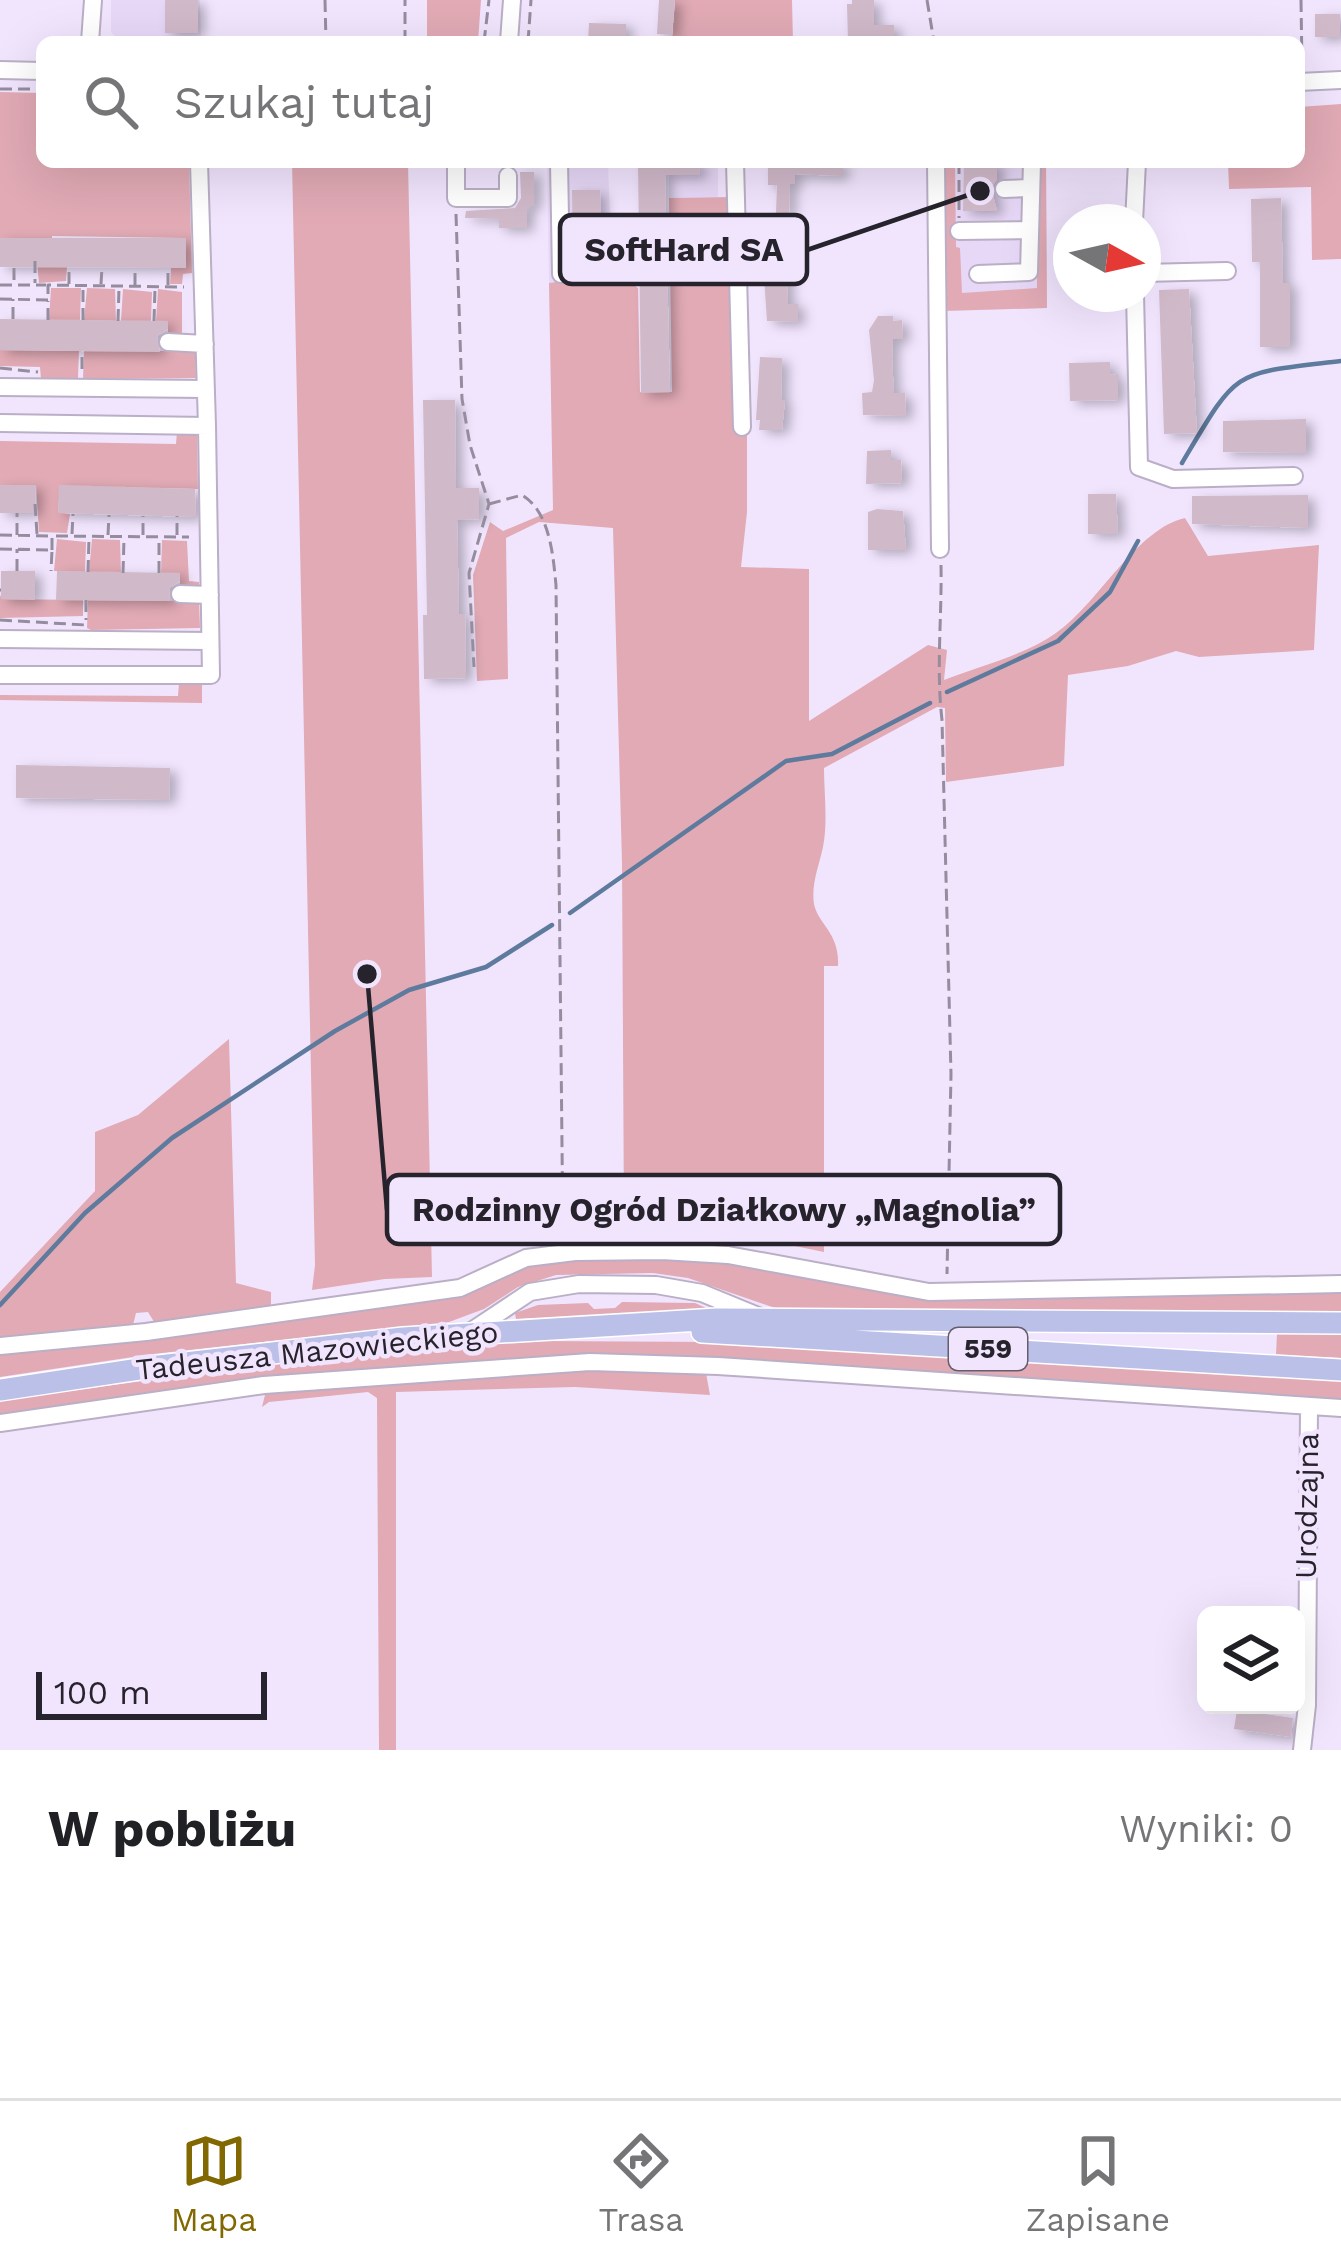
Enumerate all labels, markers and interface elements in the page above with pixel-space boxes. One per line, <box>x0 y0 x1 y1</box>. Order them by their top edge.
search box <box>36 36 1305 168</box>
icon: search <box>78 69 144 135</box>
text: Szukaj tutaj <box>174 76 434 129</box>
north arrow <box>1053 204 1161 312</box>
callout: SoftHard SA <box>560 215 807 284</box>
text: SoftHard SA <box>584 230 784 269</box>
callout: Rodzinny Ogród Działkowy „Magnolia” <box>387 1175 1060 1244</box>
text: Rodzinny Ogród Działkowy „Magnolia” <box>412 1190 1036 1229</box>
street label: Tadeusza Mazowieckiego <box>134 1314 500 1387</box>
road number: 559 <box>949 1328 1027 1370</box>
street label: Urodzajna <box>1288 1433 1325 1579</box>
map controls <box>1197 1606 1305 1714</box>
button: layers <box>1197 1606 1305 1714</box>
scale bar <box>36 1666 267 1719</box>
text: 100 m <box>54 1673 151 1712</box>
text: W pobliżu <box>48 1799 296 1858</box>
text: Wyniki: 0 <box>1119 1806 1293 1851</box>
tab: Mapa <box>171 2128 257 2239</box>
tab: Trasa <box>599 2128 684 2239</box>
tab: Zapisane <box>1026 2128 1170 2239</box>

